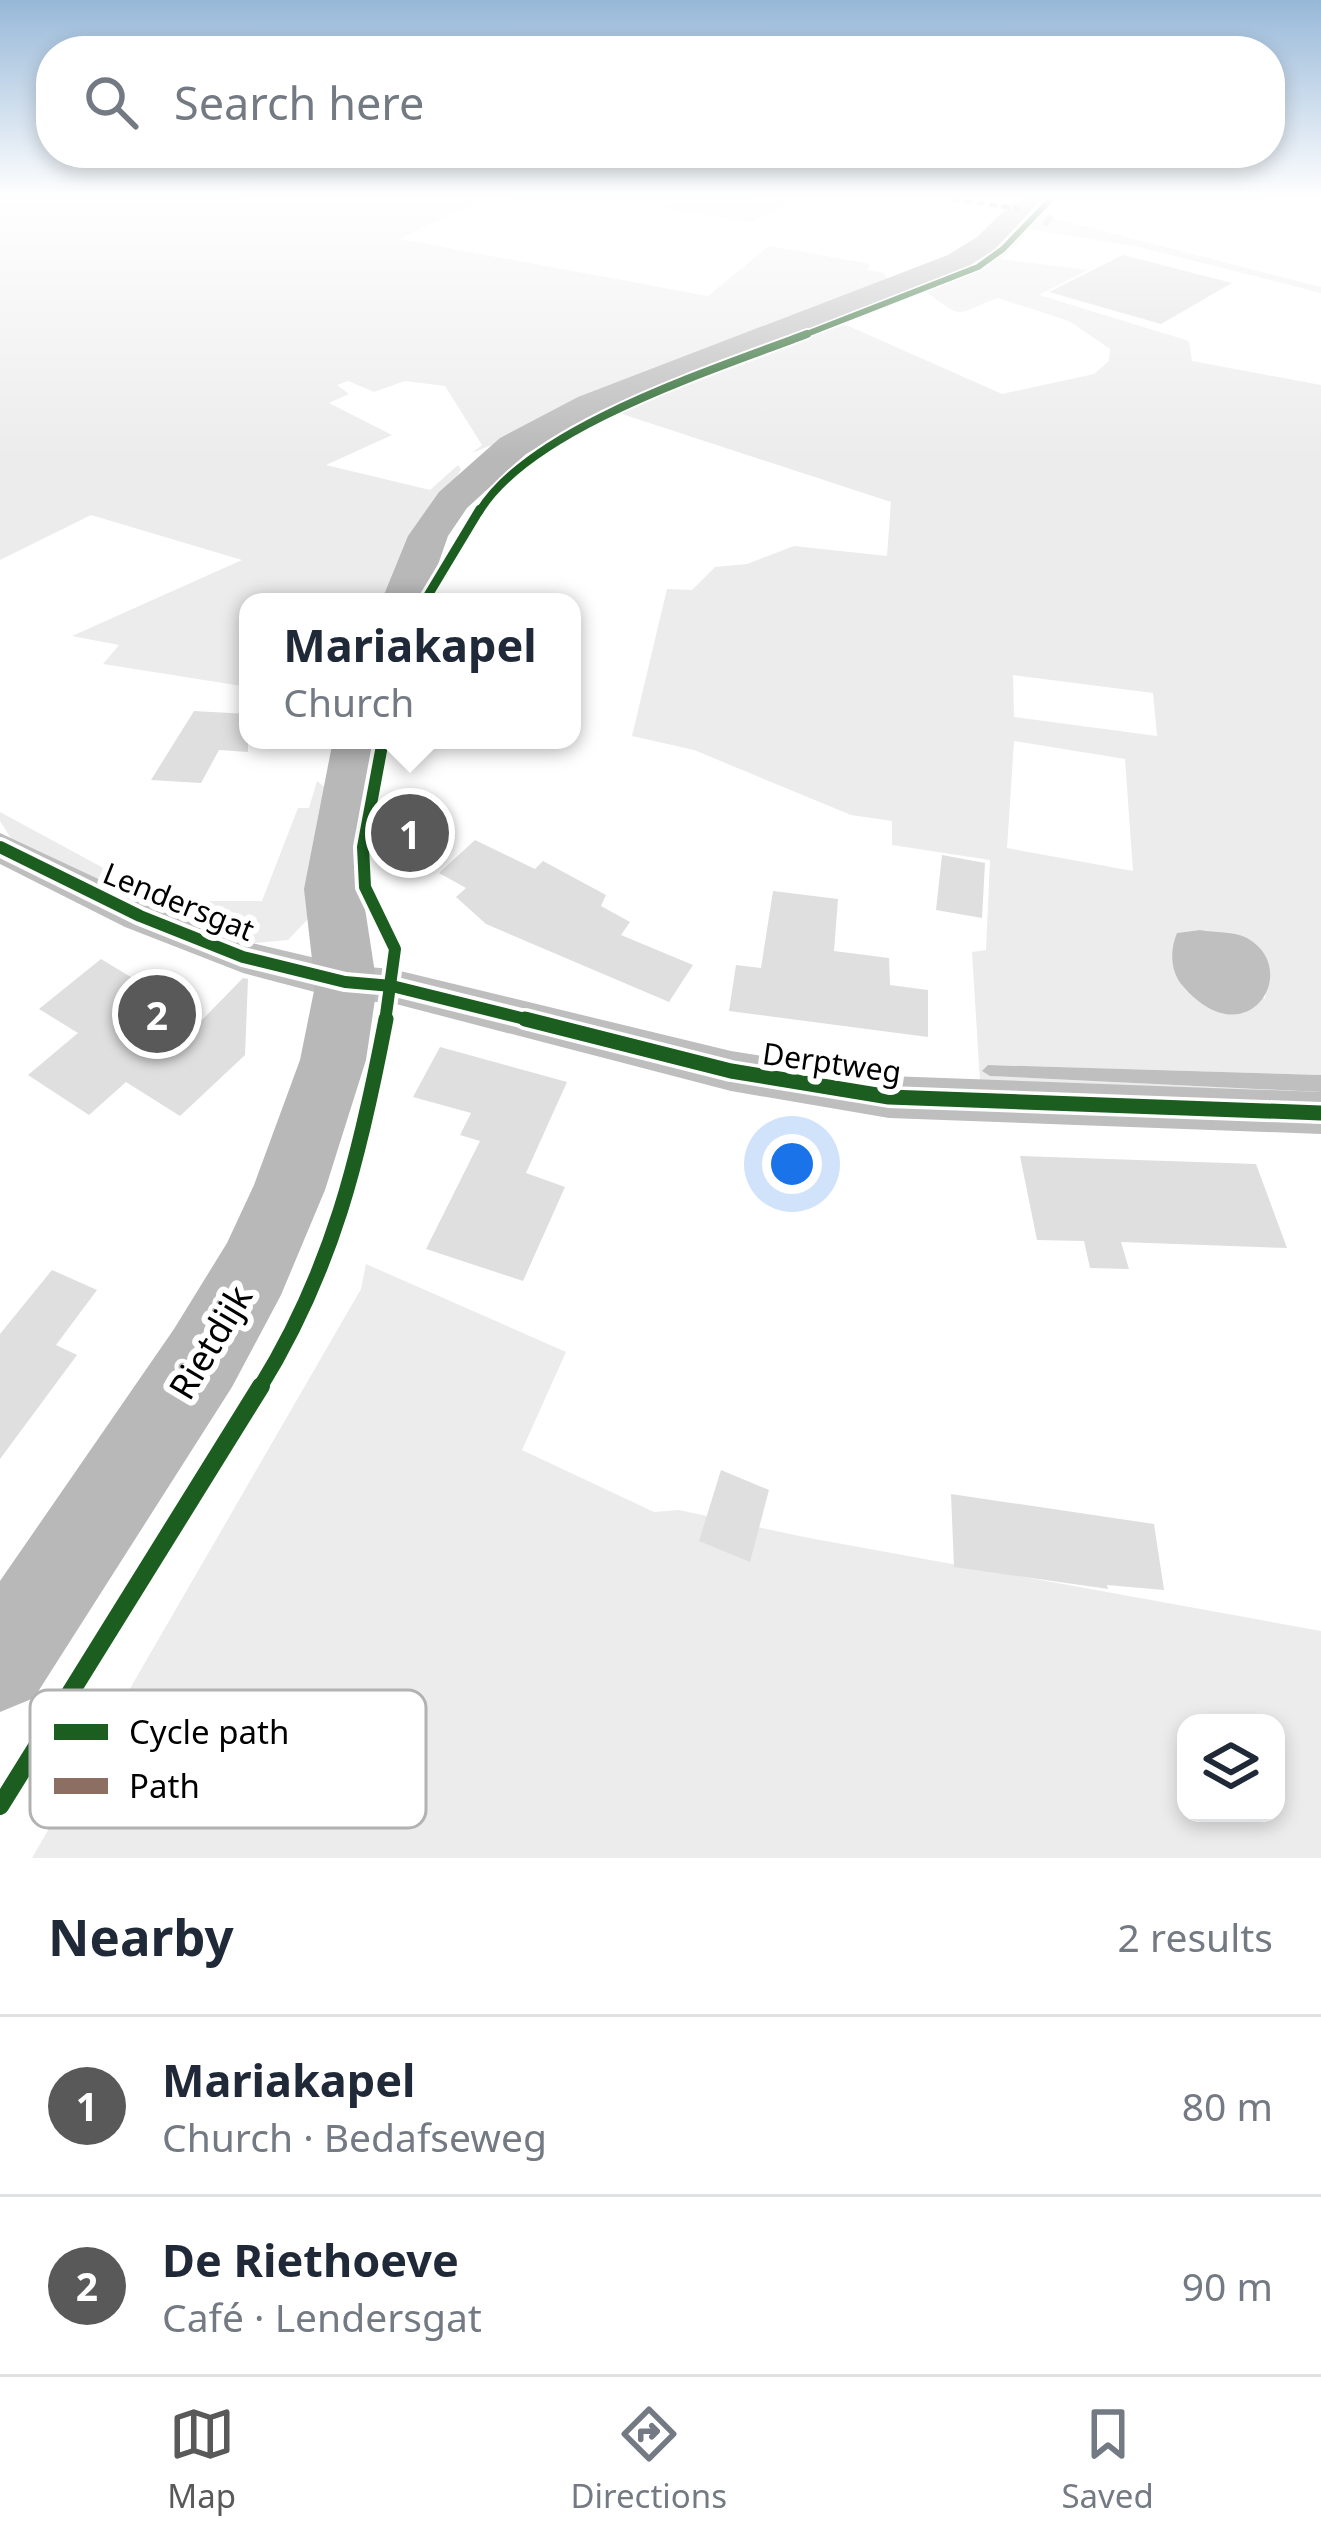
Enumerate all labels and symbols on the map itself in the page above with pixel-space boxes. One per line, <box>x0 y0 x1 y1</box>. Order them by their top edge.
pin: 1 <box>371 788 449 878</box>
street label: Lendersgat <box>97 852 261 950</box>
pin: 2 <box>118 969 196 1059</box>
street label: Derptweg <box>760 1032 904 1092</box>
your location <box>762 1134 822 1194</box>
street label: Rietdijk <box>157 1276 263 1408</box>
legend <box>30 1690 426 1828</box>
text: Cycle path <box>129 1709 289 1754</box>
text: Path <box>129 1763 200 1808</box>

